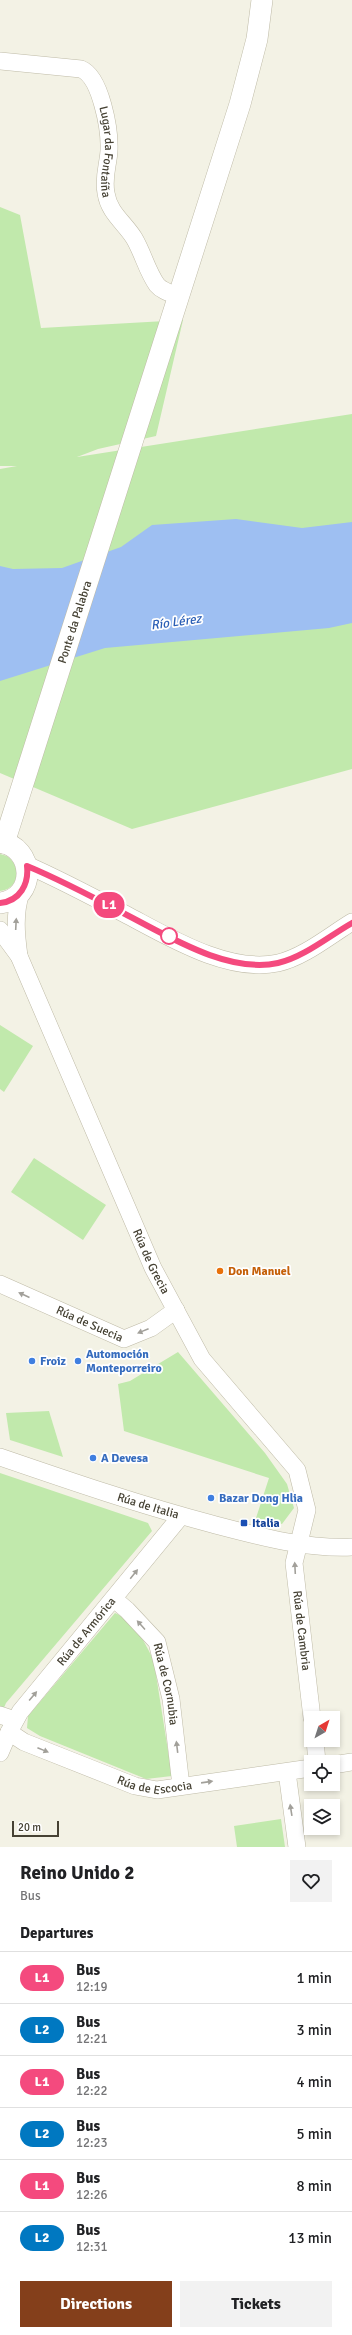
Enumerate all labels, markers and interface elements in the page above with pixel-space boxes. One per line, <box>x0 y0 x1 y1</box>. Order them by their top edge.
street label: Lugar da Fontaíña <box>95 105 116 199</box>
street label: Ponte da Palabra <box>55 579 95 665</box>
water label: Río Lérez <box>150 610 204 633</box>
line badge: L1 <box>91 892 127 918</box>
text: L1 <box>102 896 116 913</box>
one-way arrow <box>13 917 19 930</box>
unlabelled marker <box>160 927 178 945</box>
street label: Rúa de Grecia <box>129 1227 173 1297</box>
place label: Don Manuel <box>228 1264 291 1279</box>
marker: Don Manuel <box>215 1266 225 1276</box>
one-way arrow <box>18 1291 30 1297</box>
street label: Rúa de Suecia <box>54 1303 125 1346</box>
one-way arrow <box>137 1329 149 1335</box>
place label: Automoción Monteporreiro <box>86 1347 162 1376</box>
place label: Froiz <box>40 1354 67 1369</box>
marker: Froiz <box>27 1356 37 1366</box>
marker: Automoción Monteporreiro <box>73 1356 83 1366</box>
place label: A Devesa <box>101 1451 148 1466</box>
marker: A Devesa <box>88 1453 98 1463</box>
street label: Rúa de Italia <box>115 1490 181 1523</box>
place label: Bazar Dong Hlia <box>219 1491 303 1506</box>
marker: Bazar Dong Hlia <box>206 1493 216 1503</box>
place label: Italia <box>252 1516 280 1531</box>
marker: Italia <box>239 1518 249 1528</box>
one-way arrow <box>291 1562 298 1574</box>
one-way arrow <box>130 1569 139 1580</box>
street label: Rúa de Cambria <box>289 1590 313 1671</box>
street label: Rúa de Armórica <box>54 1594 119 1669</box>
one-way arrow <box>137 1620 146 1630</box>
street label: Rúa de Cornubia <box>149 1641 181 1726</box>
one-way arrow <box>29 1691 38 1701</box>
north arrow <box>304 1711 340 1747</box>
map controls <box>304 1711 340 1835</box>
one-way arrow <box>174 1741 180 1753</box>
one-way arrow <box>37 1747 49 1753</box>
button: locate <box>304 1755 340 1791</box>
street label: Rúa de Escocia <box>115 1773 193 1798</box>
one-way arrow <box>201 1779 213 1786</box>
button: layers <box>304 1799 340 1835</box>
one-way arrow <box>288 1803 294 1816</box>
scale bar <box>12 1819 59 1838</box>
text: 20 m <box>18 1821 41 1834</box>
button: heart <box>290 1860 332 1902</box>
text: Reino Unido 2 <box>20 1861 134 1885</box>
text: Bus <box>20 1888 41 1904</box>
text: Departures <box>20 1924 93 1942</box>
text: Bus <box>76 1961 100 1979</box>
text: L1 <box>35 1969 49 1986</box>
text: 1 min <box>296 1969 332 1987</box>
text: 12:19 <box>76 1979 108 1995</box>
text: Bus <box>76 2013 100 2031</box>
text: L2 <box>35 2021 49 2038</box>
text: 3 min <box>296 2021 332 2039</box>
text: 12:21 <box>76 2031 108 2047</box>
text: Bus <box>76 2065 100 2083</box>
text: L1 <box>35 2073 49 2090</box>
text: 4 min <box>296 2073 332 2091</box>
text: 12:22 <box>76 2083 108 2099</box>
text: Bus <box>76 2117 100 2135</box>
text: L2 <box>35 2125 49 2142</box>
text: 5 min <box>296 2125 332 2143</box>
text: 12:23 <box>76 2135 108 2151</box>
text: Bus <box>76 2169 100 2187</box>
text: L1 <box>35 2177 49 2194</box>
text: 8 min <box>296 2177 332 2195</box>
text: 12:26 <box>76 2187 108 2203</box>
text: Bus <box>76 2221 100 2239</box>
text: L2 <box>35 2229 49 2246</box>
text: 13 min <box>288 2229 332 2247</box>
text: 12:31 <box>76 2239 108 2255</box>
button: Directions <box>20 2281 172 2327</box>
button: Tickets <box>180 2281 332 2327</box>

